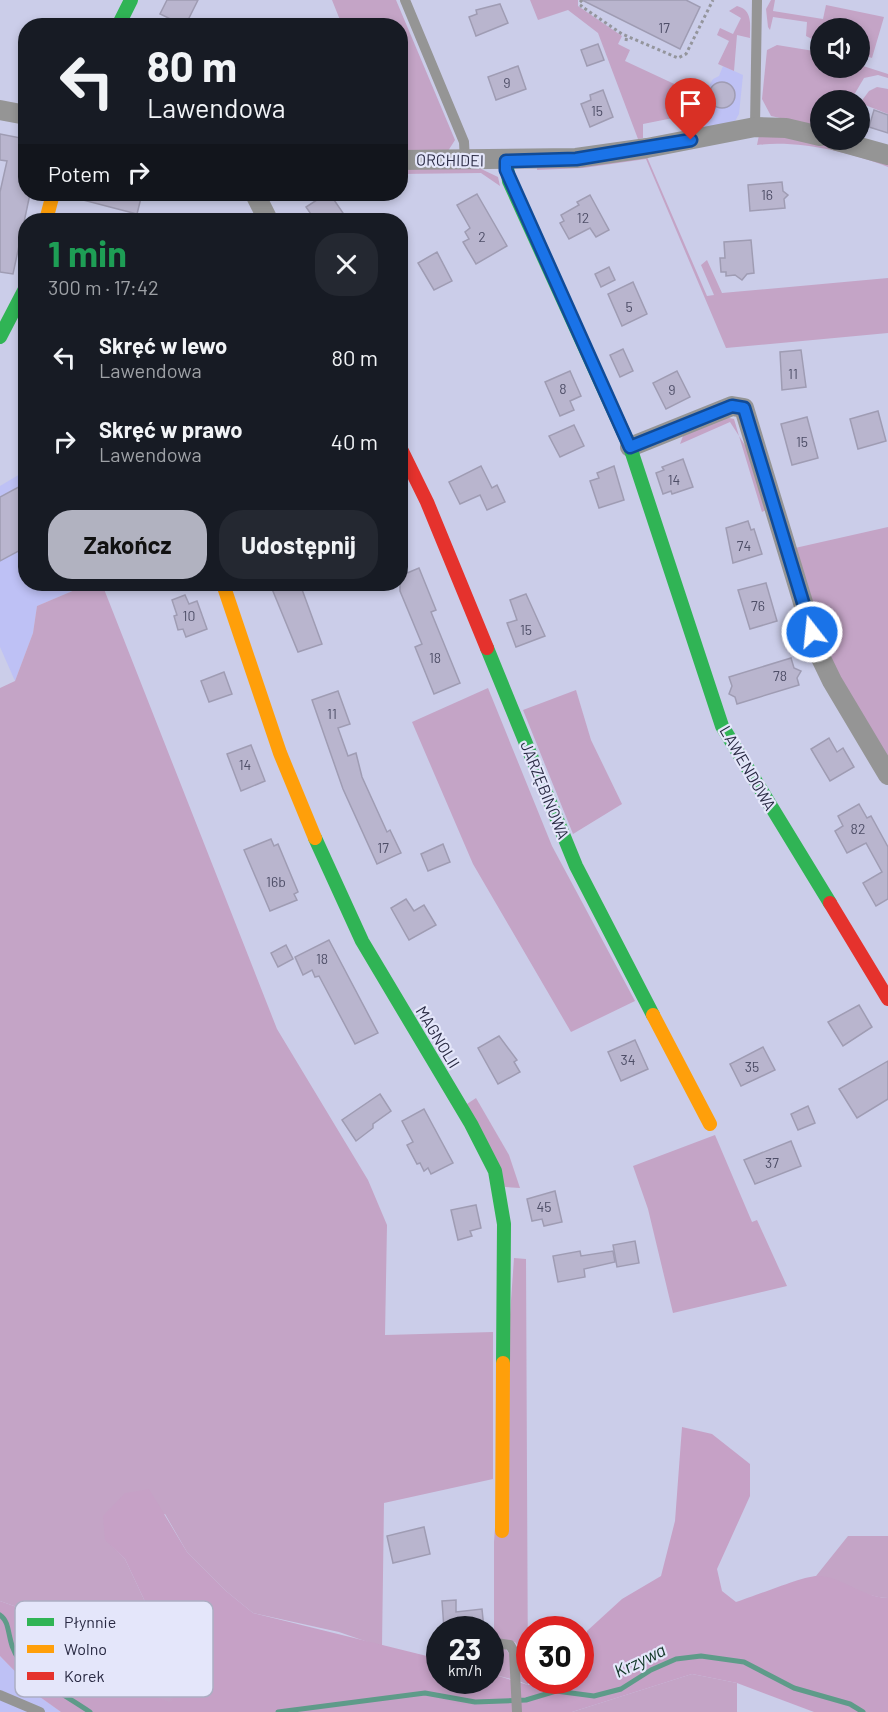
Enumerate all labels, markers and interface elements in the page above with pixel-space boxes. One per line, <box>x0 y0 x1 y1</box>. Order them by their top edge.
map controls <box>810 18 870 150</box>
button: sound <box>810 18 870 78</box>
house number: 17 <box>658 19 670 36</box>
text: 80 m <box>147 40 237 90</box>
icon: left <box>48 42 126 120</box>
house number: 9 <box>503 74 511 91</box>
pin <box>665 78 716 140</box>
icon: arrive <box>674 87 707 120</box>
button: layers <box>810 90 870 150</box>
text: Lawendowa <box>147 91 286 123</box>
house number: 15 <box>591 102 603 119</box>
street label: ORCHIDEI <box>416 149 484 170</box>
icon: right <box>122 156 155 189</box>
text: Potem <box>48 160 110 186</box>
house number: 16 <box>761 186 773 203</box>
house number: 12 <box>577 209 589 226</box>
house number: 2 <box>478 228 486 245</box>
text: 1 min <box>48 231 127 274</box>
button: close <box>315 233 378 296</box>
text: 300 m · 17:42 <box>48 275 159 299</box>
house number: 5 <box>625 298 633 315</box>
text: Skręć w lewo <box>99 332 227 358</box>
icon: left <box>48 341 81 374</box>
text: 80 m <box>332 344 378 370</box>
text: Lawendowa <box>99 358 202 382</box>
house number: 11 <box>788 365 798 382</box>
house number: 8 <box>559 380 567 397</box>
house number: 9 <box>668 381 676 398</box>
text: Skręć w prawo <box>99 416 243 442</box>
icon: right <box>48 425 81 458</box>
text: 40 m <box>331 428 378 454</box>
house number: 15 <box>796 433 808 450</box>
text: Lawendowa <box>99 442 202 466</box>
house number: 14 <box>668 471 680 488</box>
button: Zakończ <box>48 510 207 579</box>
button: Udostępnij <box>219 510 378 579</box>
house number: 74 <box>737 537 751 554</box>
house number: 76 <box>751 597 765 614</box>
position arrow <box>780 600 844 664</box>
house number: 10 <box>183 607 195 624</box>
house number: 15 <box>520 621 532 638</box>
house number: 18 <box>429 649 441 666</box>
house number: 78 <box>773 667 787 684</box>
house number: 11 <box>327 705 337 722</box>
street label: LAWENDOWA <box>717 722 780 814</box>
street label: JARZĘBINOWA <box>517 738 574 842</box>
house number: 14 <box>239 756 251 773</box>
house number: 82 <box>851 820 865 837</box>
house number: 17 <box>377 839 389 856</box>
house number: 16b <box>266 873 286 890</box>
house number: 18 <box>316 950 328 967</box>
street label: MAGNOLII <box>413 1002 464 1071</box>
house number: 34 <box>621 1051 635 1068</box>
house number: 35 <box>745 1058 759 1075</box>
house number: 37 <box>765 1154 779 1171</box>
house number: 45 <box>537 1198 551 1215</box>
legend <box>15 1601 213 1697</box>
text: Płynnie <box>64 1612 116 1631</box>
speed limit sign: 30 <box>516 1616 594 1694</box>
text: 23 <box>449 1630 481 1666</box>
water label: Krzywa <box>610 1638 669 1682</box>
text: Wolno <box>64 1639 107 1658</box>
text: km/h <box>448 1661 482 1679</box>
text: Korek <box>64 1666 105 1685</box>

